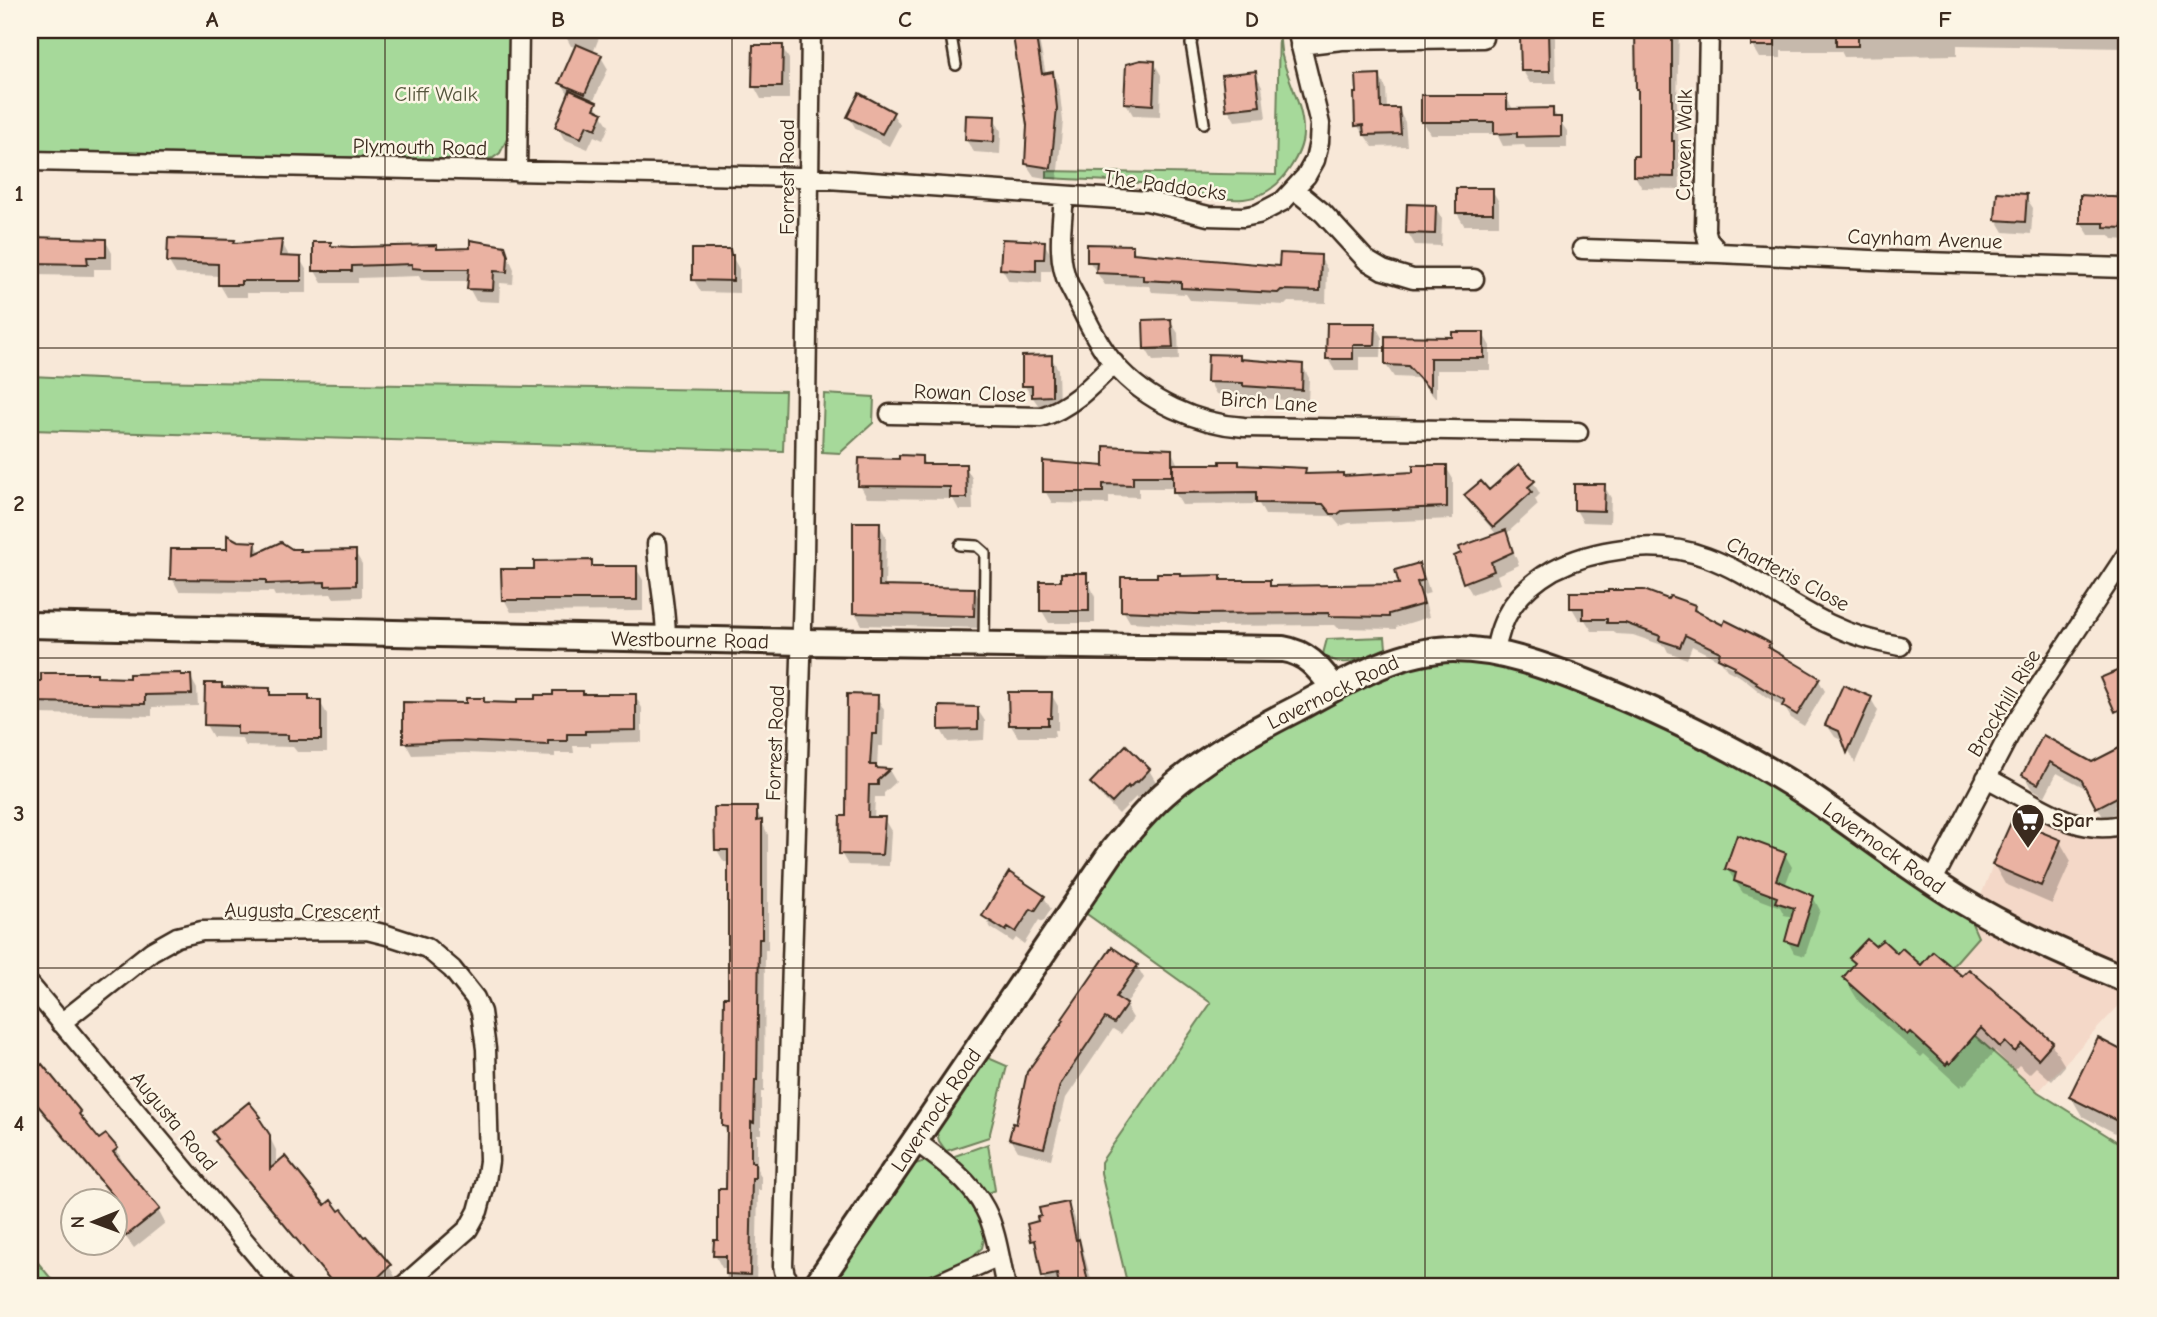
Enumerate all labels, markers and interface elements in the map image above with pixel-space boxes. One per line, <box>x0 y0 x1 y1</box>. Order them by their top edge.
text: A <box>206 6 219 33</box>
text: B <box>551 6 565 33</box>
text: C <box>898 6 912 33</box>
text: D <box>1245 6 1259 33</box>
text: E <box>1591 6 1605 33</box>
text: F <box>1938 6 1952 33</box>
park label: Cliff Walk <box>394 82 478 106</box>
street label: Craven Walk <box>1671 89 1697 201</box>
street label: Forrest Road <box>775 119 799 235</box>
street label: Plymouth Road <box>353 134 487 160</box>
street label: The Paddocks <box>1102 164 1228 206</box>
text: 1 <box>14 180 24 207</box>
street label: Caynham Avenue <box>1847 224 2003 254</box>
street label: Rowan Close <box>913 379 1027 407</box>
street label: Birch Lane <box>1220 387 1318 417</box>
text: 2 <box>13 490 25 517</box>
street label: Charteris Close <box>1722 532 1854 616</box>
street label: Westbourne Road <box>611 627 769 653</box>
street label: Brockhill Rise <box>1963 645 2045 761</box>
street label: Lavernock Road <box>1263 650 1403 734</box>
street label: Forrest Road <box>761 685 789 801</box>
street label: Lavernock Road <box>1818 797 1950 899</box>
text: 3 <box>13 800 25 827</box>
supermarket icon: Spar <box>2009 801 2047 850</box>
place label: Spar <box>2052 808 2094 832</box>
street label: Augusta Crescent <box>224 898 381 924</box>
street label: Lavernock Road <box>886 1044 986 1176</box>
street label: Augusta Road <box>126 1067 222 1175</box>
text: 4 <box>14 1110 25 1137</box>
north arrow <box>60 1188 130 1258</box>
text: N <box>67 1216 89 1229</box>

